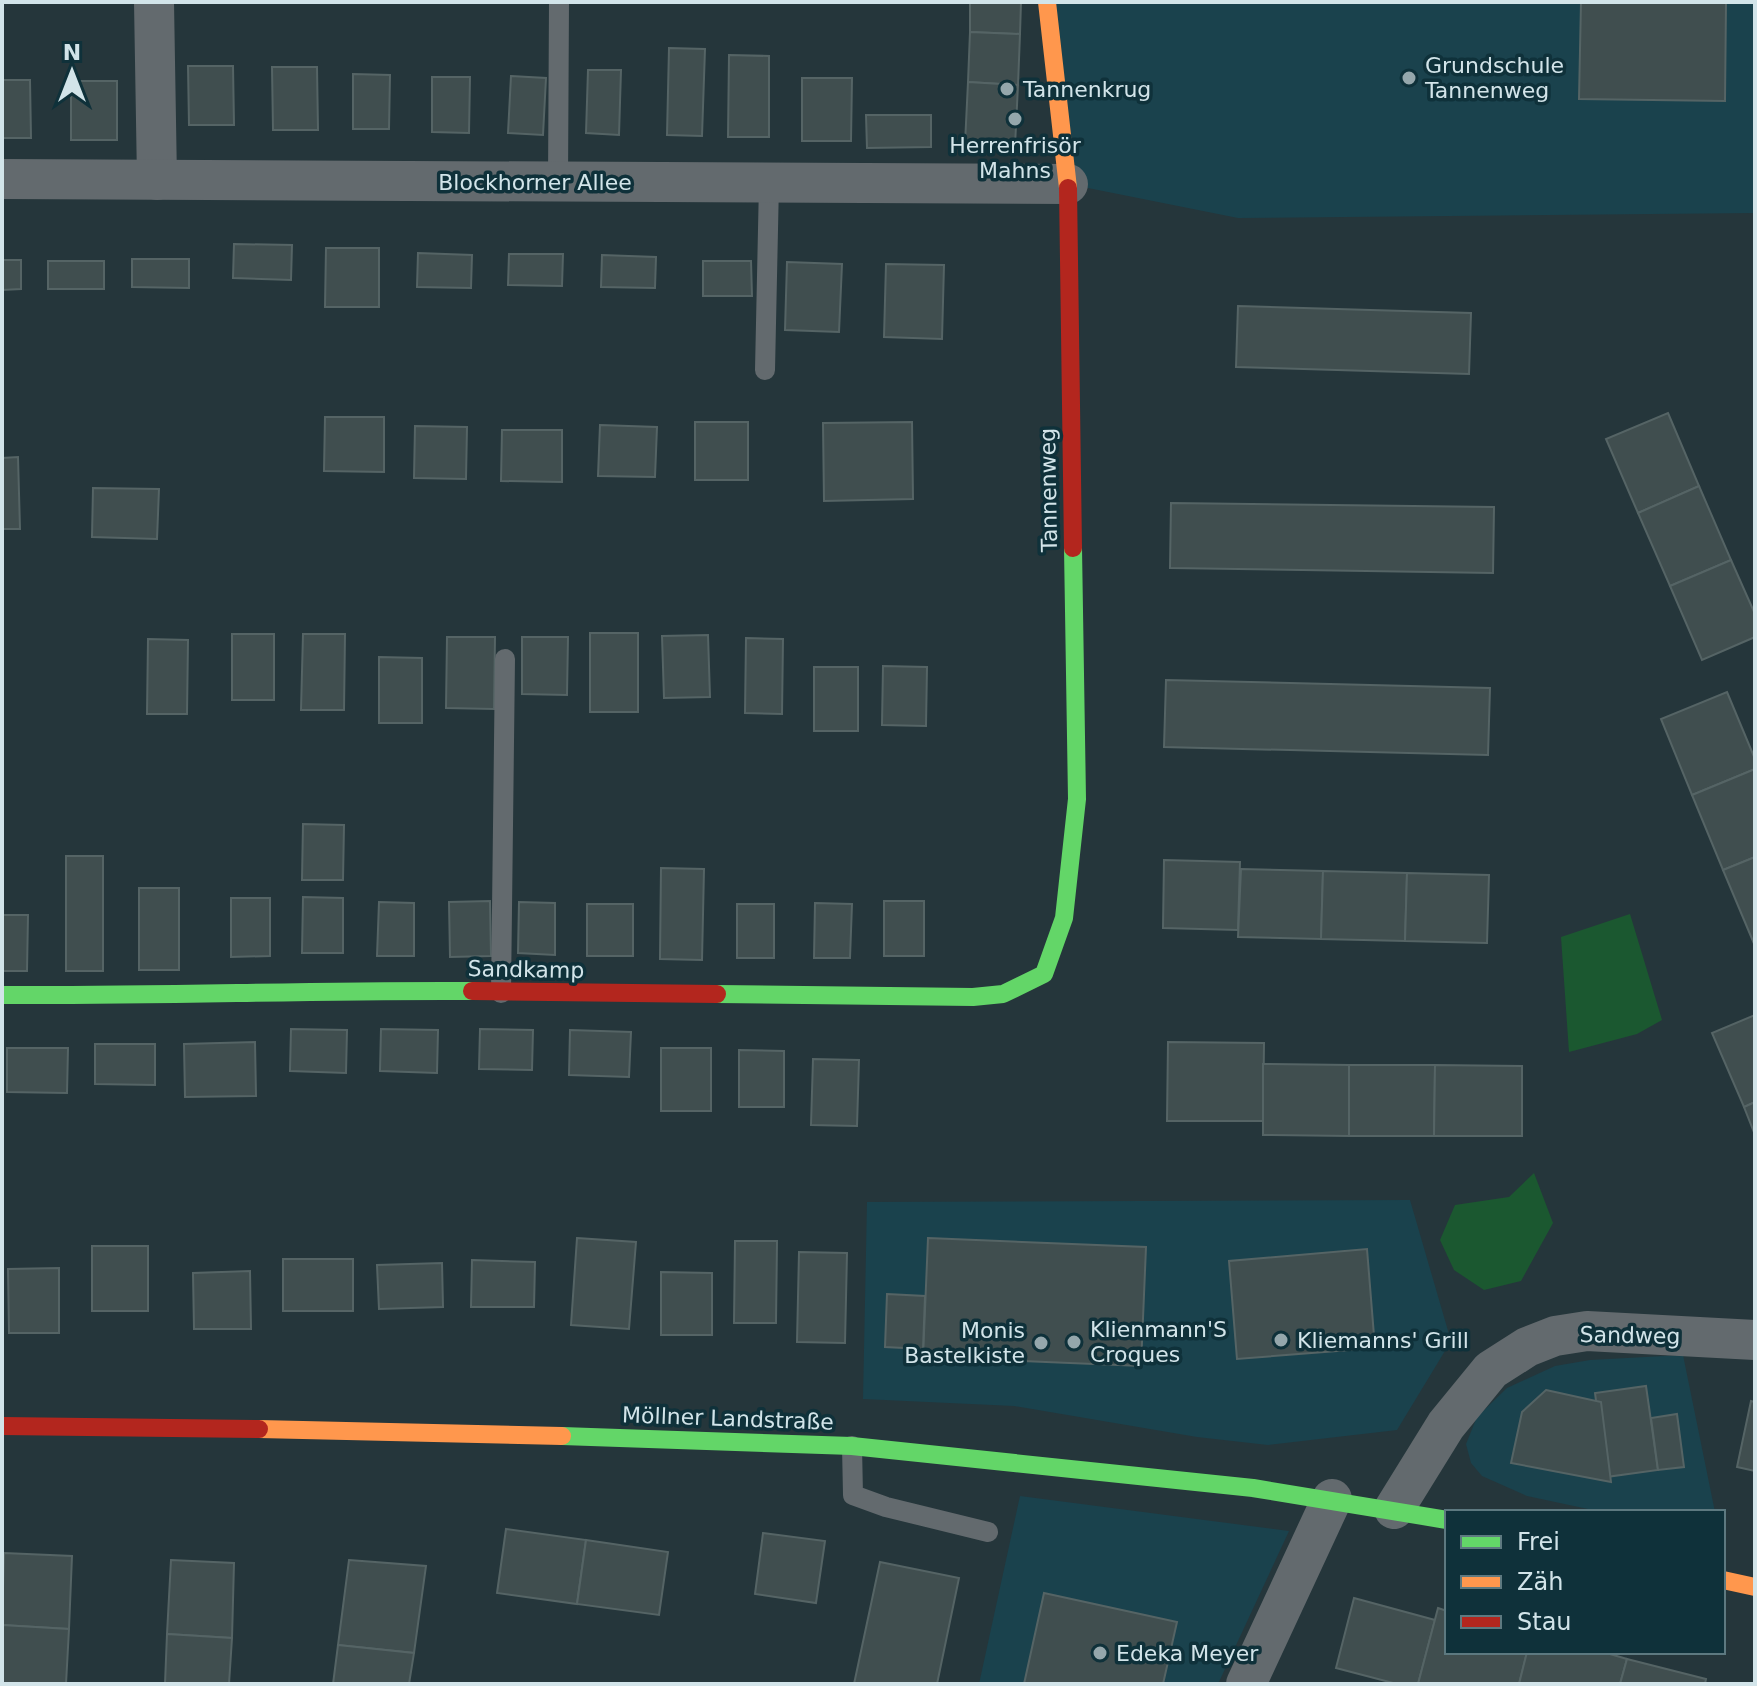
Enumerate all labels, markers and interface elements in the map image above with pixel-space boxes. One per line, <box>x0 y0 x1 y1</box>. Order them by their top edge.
north arrow <box>32 32 112 112</box>
text: N <box>63 40 81 65</box>
place label: Grundschule Tannenweg <box>1424 53 1564 103</box>
marker: Grundschule Tannenweg <box>1400 69 1418 87</box>
place label: Tannenkrug <box>1022 77 1151 102</box>
marker: Tannenkrug <box>998 80 1016 98</box>
marker: Herrenfrisör Mahns <box>1006 110 1024 128</box>
place label: Herrenfrisör Mahns <box>949 133 1082 183</box>
street label: Blockhorner Allee <box>438 170 632 195</box>
street label: Tannenweg <box>1035 428 1062 553</box>
street label: Sandkamp <box>467 956 584 983</box>
place label: Klienmann'S Croques <box>1090 1317 1227 1367</box>
place label: Monis Bastelkiste <box>904 1318 1025 1368</box>
street label: Sandweg <box>1579 1322 1681 1349</box>
place label: Kliemanns' Grill <box>1297 1328 1469 1353</box>
marker: Kliemanns' Grill <box>1272 1331 1290 1349</box>
marker: Klienmann'S Croques <box>1065 1333 1083 1351</box>
marker: Monis Bastelkiste <box>1032 1334 1050 1352</box>
street label: Möllner Landstraße <box>622 1402 834 1435</box>
legend <box>1445 1510 1725 1654</box>
text: Frei <box>1517 1528 1560 1556</box>
text: Zäh <box>1517 1568 1563 1596</box>
text: Stau <box>1517 1608 1572 1636</box>
place label: Edeka Meyer <box>1116 1641 1259 1666</box>
marker: Edeka Meyer <box>1091 1644 1109 1662</box>

